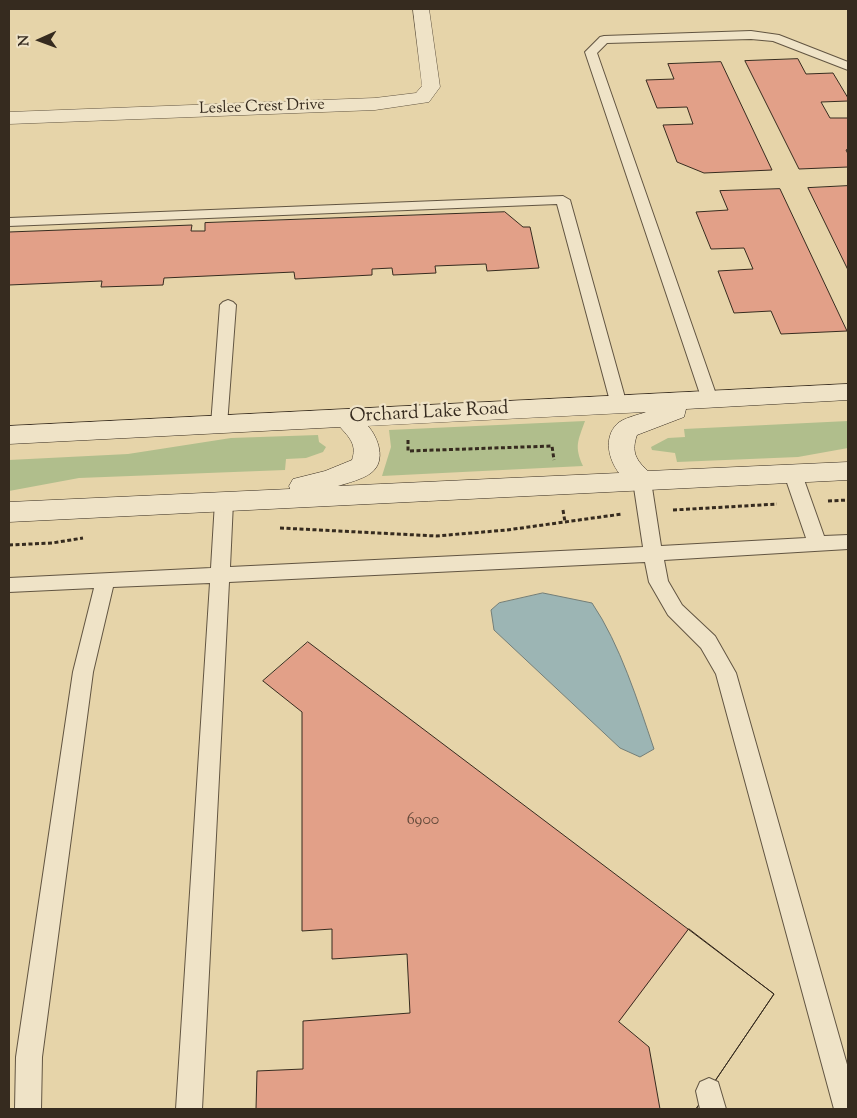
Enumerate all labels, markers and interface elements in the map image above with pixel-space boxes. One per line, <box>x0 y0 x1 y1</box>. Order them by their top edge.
north arrow <box>15 15 65 65</box>
text: N <box>15 35 35 46</box>
street label: Leslee Crest Drive <box>199 96 325 120</box>
street label: Orchard Lake Road <box>349 398 509 430</box>
house number: 6900 <box>407 811 439 831</box>

